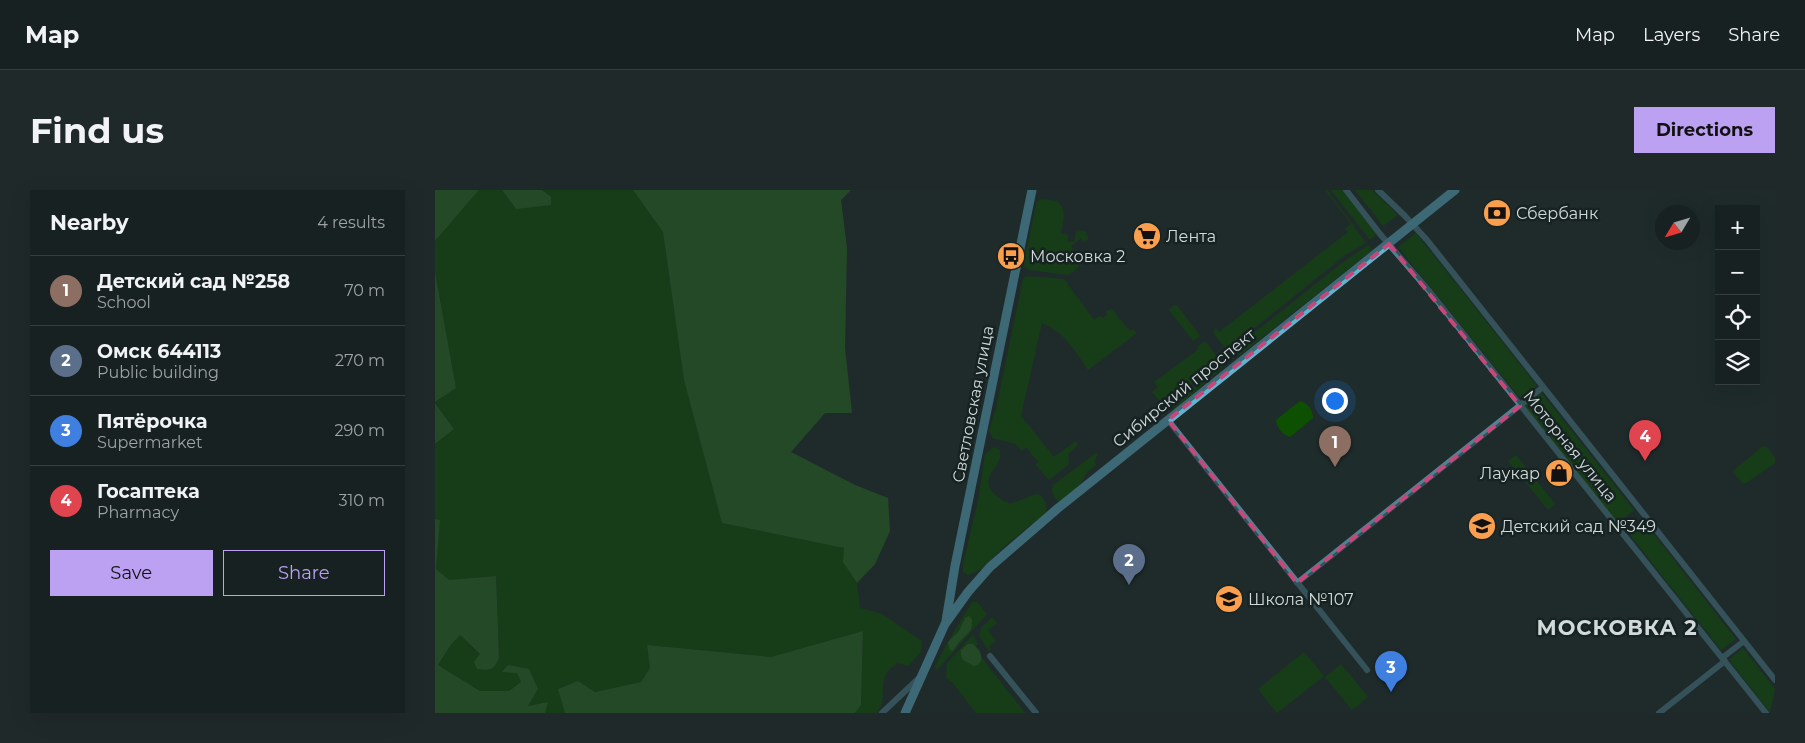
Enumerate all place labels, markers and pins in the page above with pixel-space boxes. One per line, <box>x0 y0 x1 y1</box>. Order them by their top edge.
bank icon: Сбербанк <box>1482 198 1512 228</box>
place label: Сбербанк <box>1516 204 1599 223</box>
supermarket icon: Лента <box>1132 221 1162 251</box>
place label: Лента <box>1166 227 1216 246</box>
bus stop icon: Московка 2 <box>996 241 1026 271</box>
place label: Московка 2 <box>1030 247 1125 266</box>
pin: 4 <box>1629 420 1661 461</box>
pin: 1 <box>1319 426 1351 467</box>
shop icon: Лаукар <box>1544 458 1574 488</box>
place label: Лаукар <box>1480 464 1540 483</box>
school or university icon: Детский сад №349 <box>1467 511 1497 541</box>
place label: Детский сад №349 <box>1501 517 1656 536</box>
pin: 2 <box>1113 544 1145 585</box>
school or university icon: Школа №107 <box>1214 584 1244 614</box>
place label: Школа №107 <box>1248 590 1354 609</box>
pin: 3 <box>1375 651 1407 692</box>

